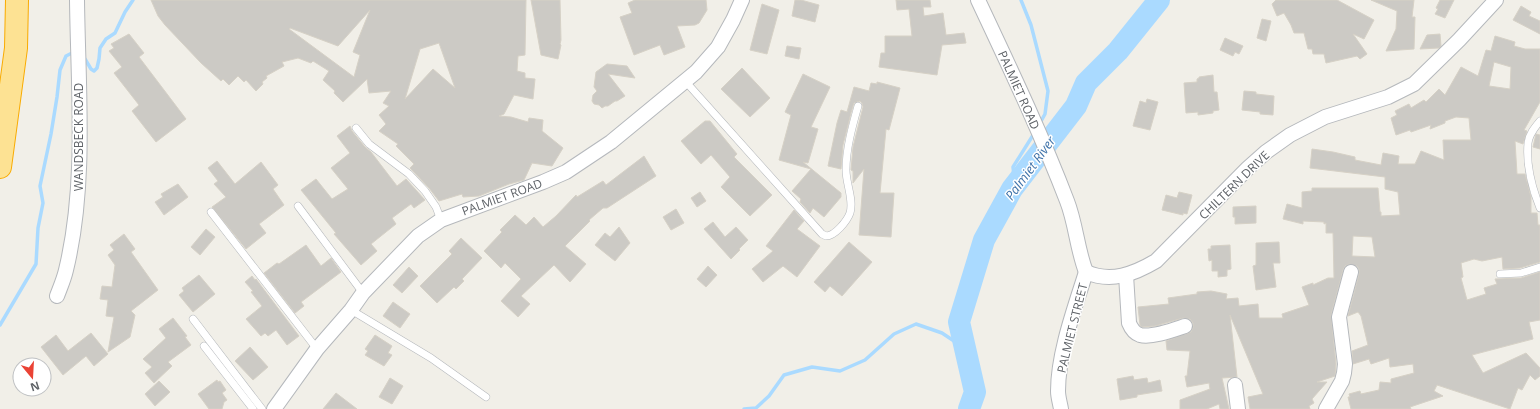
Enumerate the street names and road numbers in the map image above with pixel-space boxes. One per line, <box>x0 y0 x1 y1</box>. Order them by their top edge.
street label: PALMIET ROAD <box>994 48 1044 132</box>
street label: WANDSBECK ROAD <box>70 83 87 191</box>
street label: CHILTERN DRIVE <box>1195 147 1273 223</box>
street label: PALMIET ROAD <box>459 175 545 219</box>
street label: PALMIET STREET <box>1053 281 1091 375</box>

